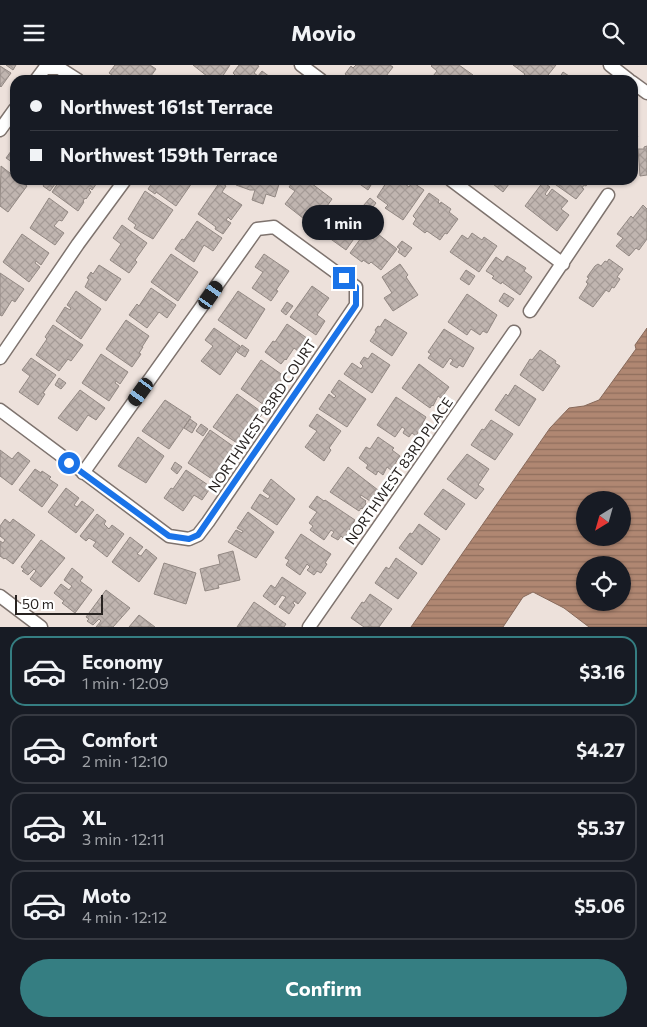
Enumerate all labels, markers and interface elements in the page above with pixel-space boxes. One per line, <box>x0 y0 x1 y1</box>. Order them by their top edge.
icon: menu <box>20 19 48 47</box>
text: Movio <box>291 19 356 46</box>
icon: search <box>599 19 627 47</box>
text: Northwest 161st Terrace <box>60 95 273 118</box>
text: Northwest 159th Terrace <box>60 143 278 166</box>
callout: 1 min <box>303 205 385 241</box>
text: 1 min <box>324 213 362 232</box>
route end <box>333 267 355 289</box>
car <box>196 278 225 312</box>
street label: NORTHWEST 83RD COURT <box>204 336 319 496</box>
car <box>126 375 155 409</box>
street label: NORTHWEST 83RD PLACE <box>341 394 456 548</box>
route start <box>58 452 80 474</box>
north arrow <box>576 491 631 546</box>
map controls <box>576 491 631 611</box>
button: locate <box>576 556 631 611</box>
scale bar <box>15 592 102 615</box>
text: 50 m <box>22 595 54 612</box>
icon: car <box>22 649 67 694</box>
text: Economy <box>82 650 163 673</box>
text: $3.16 <box>579 660 625 683</box>
text: 1 min · 12:09 <box>82 673 169 692</box>
icon: car <box>22 727 67 772</box>
text: Comfort <box>82 728 158 751</box>
text: $4.27 <box>576 738 625 761</box>
text: 2 min · 12:10 <box>82 751 168 770</box>
icon: car <box>22 805 67 850</box>
text: XL <box>82 806 107 829</box>
text: $5.37 <box>577 816 625 839</box>
text: 3 min · 12:11 <box>82 829 165 848</box>
icon: car <box>22 883 67 928</box>
text: Moto <box>82 884 131 907</box>
text: $5.06 <box>574 894 625 917</box>
text: 4 min · 12:12 <box>82 907 167 926</box>
button: Confirm <box>20 959 627 1017</box>

